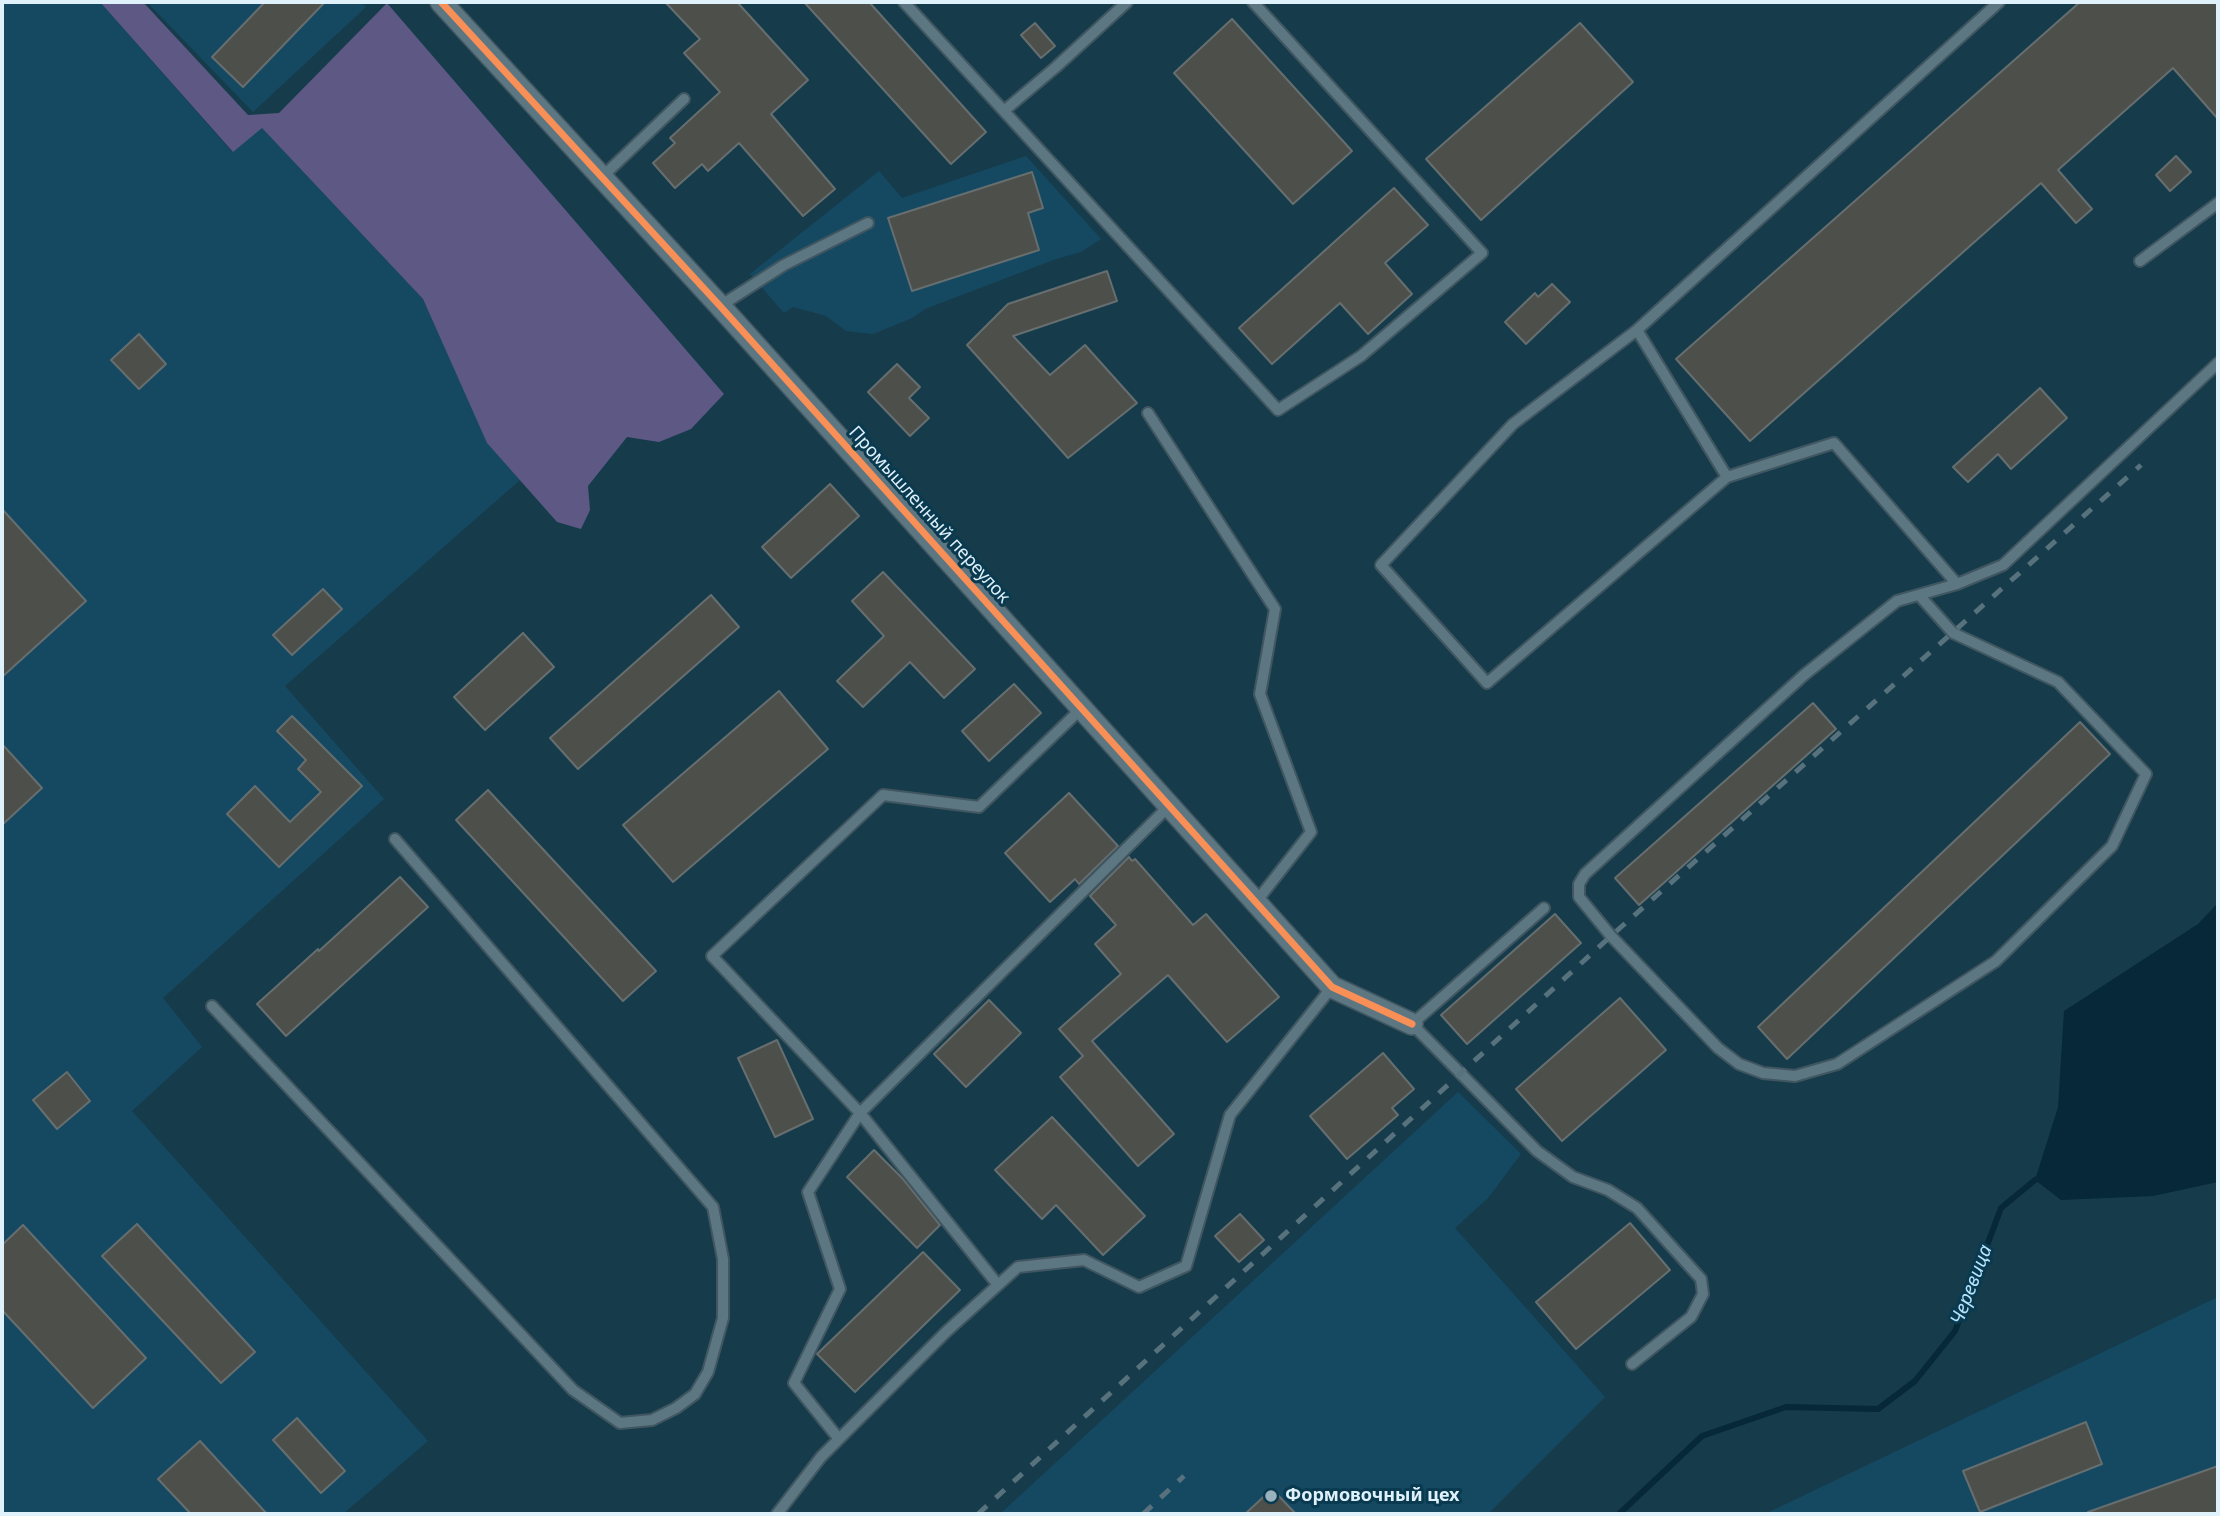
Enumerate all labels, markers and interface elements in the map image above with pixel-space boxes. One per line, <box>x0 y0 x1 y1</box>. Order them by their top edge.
street label: Промышленный переулок <box>844 422 1014 608</box>
water label: Черевица <box>1946 1242 1998 1328</box>
place label: Формовочный цех <box>1285 1485 1460 1507</box>
marker: Формовочный цех <box>1263 1488 1279 1504</box>

